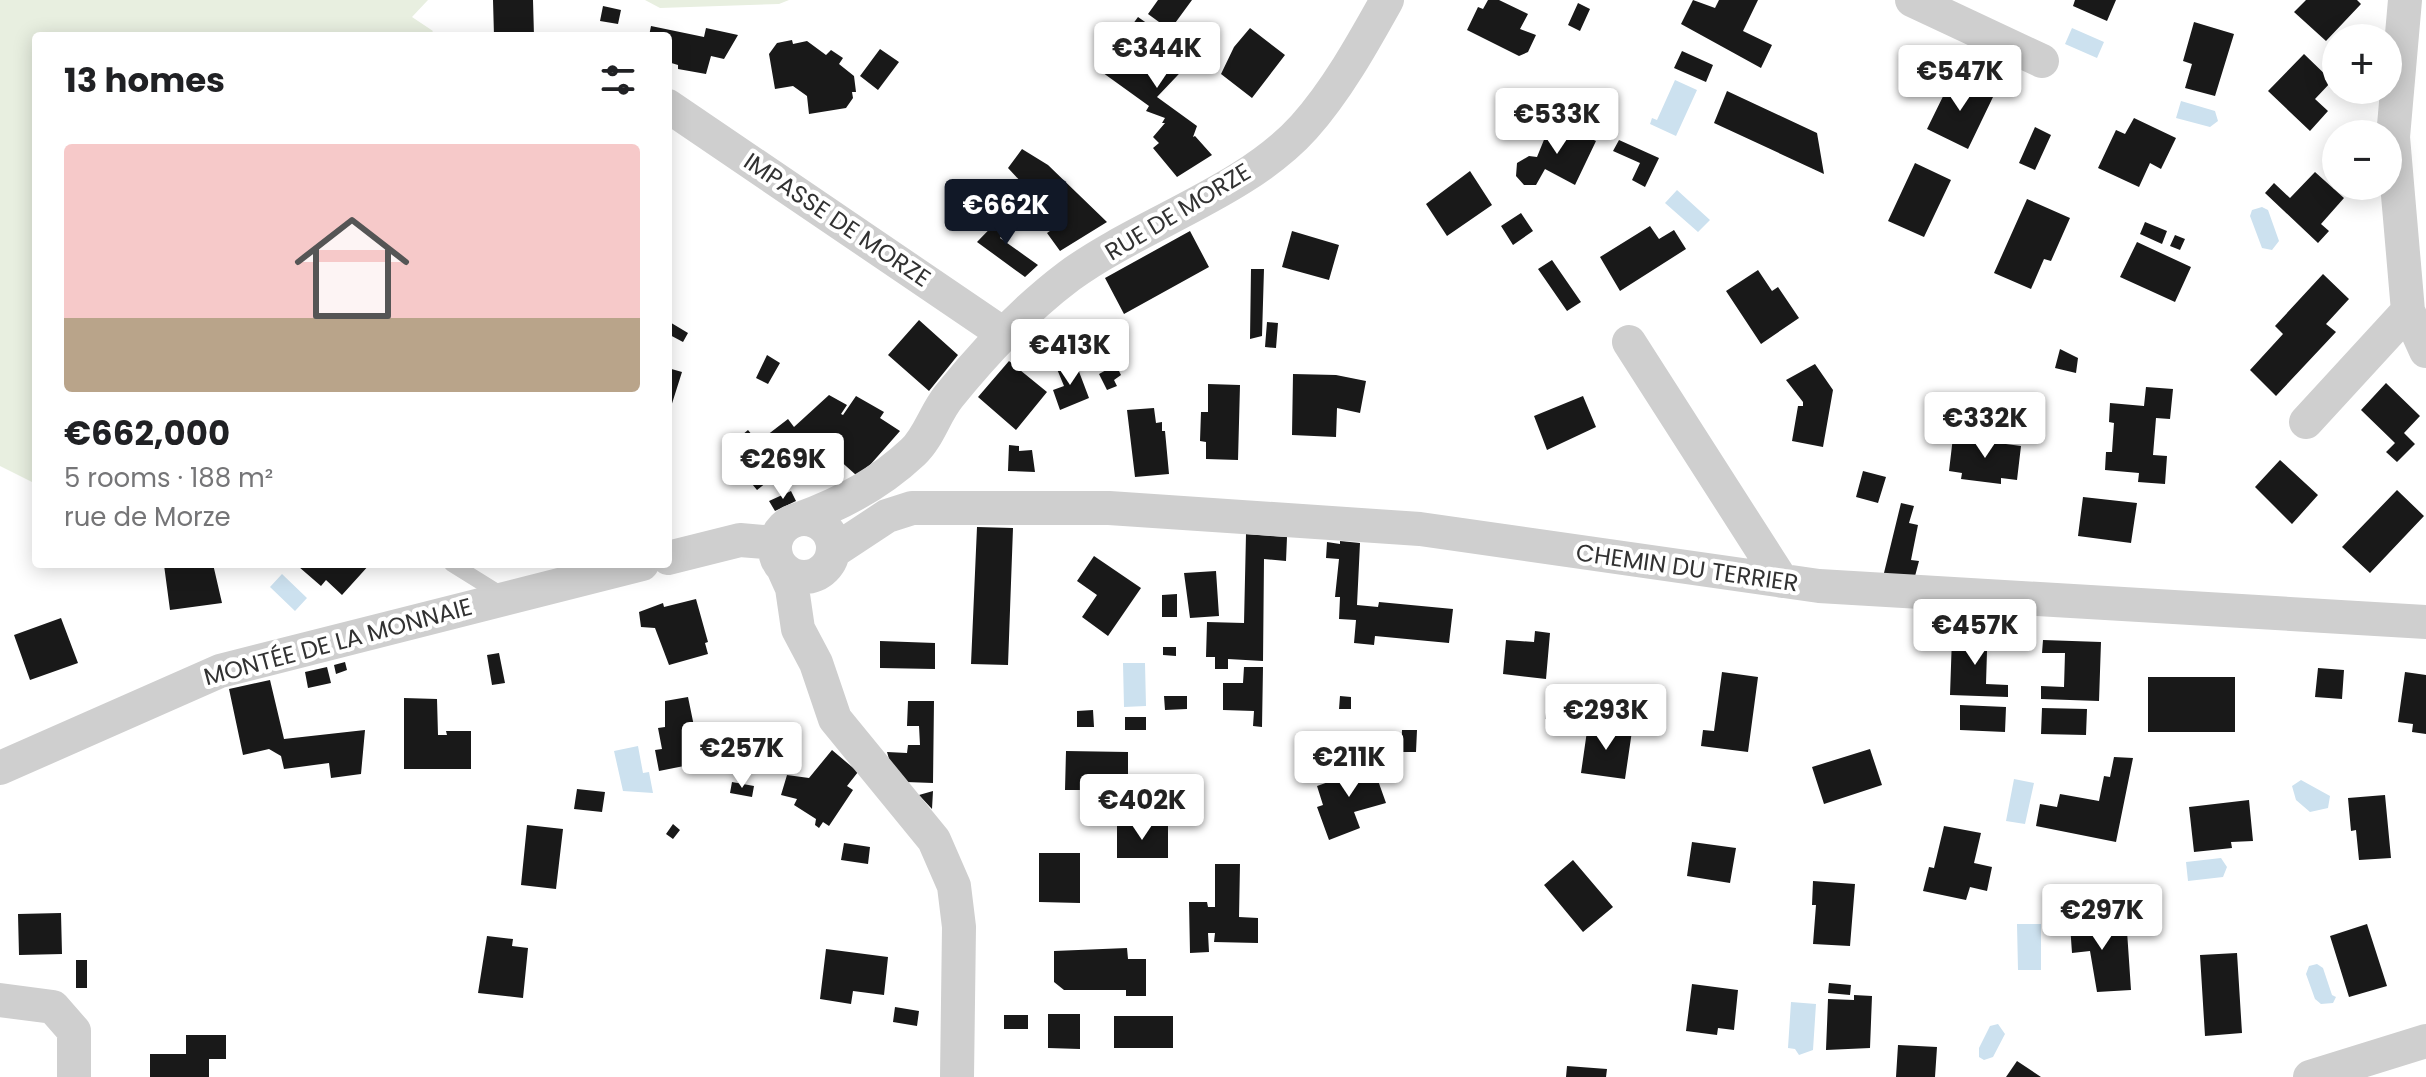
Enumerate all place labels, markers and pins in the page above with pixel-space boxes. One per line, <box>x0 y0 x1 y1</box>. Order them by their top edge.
pin: €344K <box>1101 22 1213 90</box>
pin: €547K <box>1904 45 2016 113</box>
pin: €533K <box>1501 88 1613 156</box>
pin: €662K <box>950 179 1062 247</box>
pin: €413K <box>1014 319 1126 387</box>
pin: €332K <box>1929 392 2041 460</box>
pin: €269K <box>727 433 839 501</box>
pin: €457K <box>1919 599 2031 667</box>
pin: €293K <box>1550 684 1662 752</box>
pin: €257K <box>686 722 798 790</box>
pin: €211K <box>1293 731 1405 799</box>
pin: €402K <box>1086 774 1198 842</box>
pin: €297K <box>2046 884 2158 952</box>

